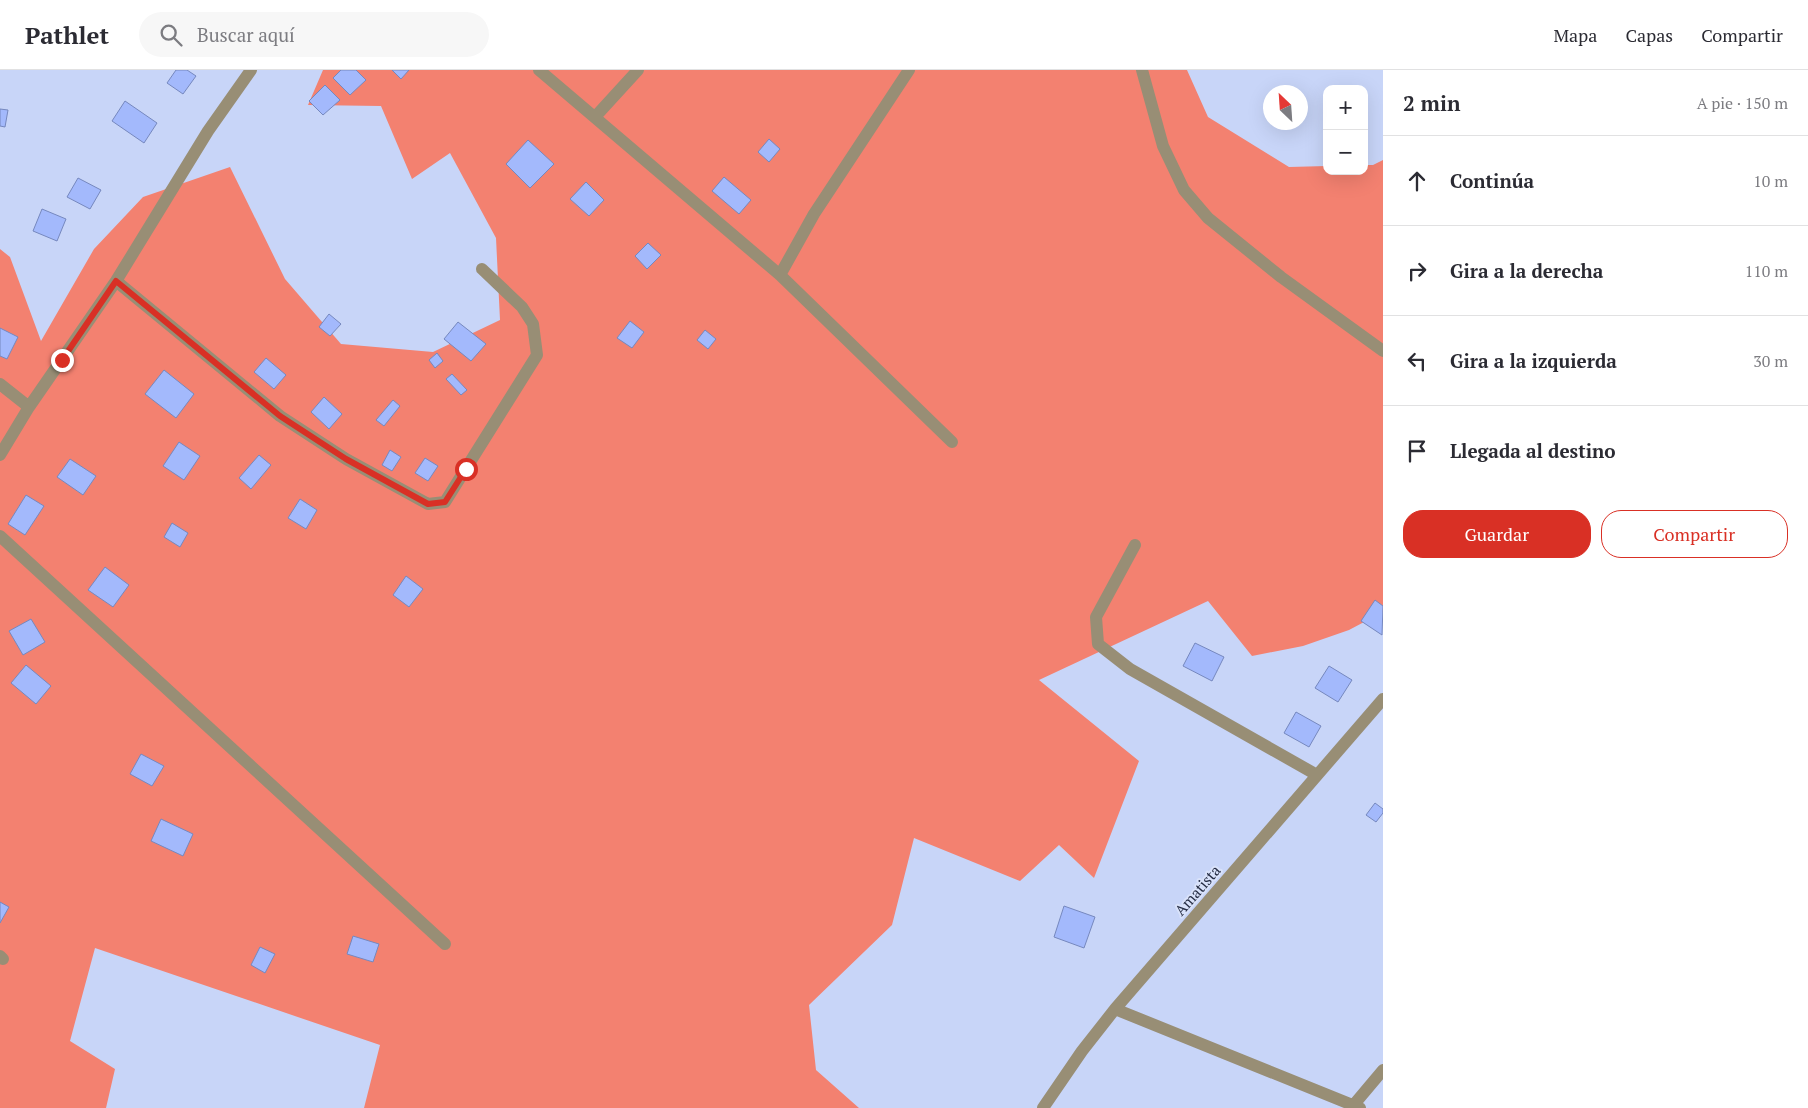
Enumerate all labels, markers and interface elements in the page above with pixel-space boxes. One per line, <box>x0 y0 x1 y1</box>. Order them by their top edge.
search box <box>139 12 489 57</box>
text: Pathlet <box>25 19 109 51</box>
icon: search <box>157 21 185 49</box>
text: Buscar aquí <box>197 22 295 47</box>
text: Mapa <box>1553 23 1597 47</box>
text: Capas <box>1625 23 1673 47</box>
text: Compartir <box>1701 23 1783 47</box>
north arrow <box>1263 85 1308 130</box>
map controls <box>1323 85 1368 175</box>
button: + <box>1323 85 1368 130</box>
text: 2 min <box>1403 89 1460 117</box>
text: A pie · 150 m <box>1697 92 1788 114</box>
button: − <box>1323 130 1368 175</box>
icon: ahead <box>1403 167 1431 195</box>
text: Continúa <box>1450 168 1534 193</box>
text: 10 m <box>1753 170 1788 192</box>
icon: right <box>1403 257 1431 285</box>
text: Gira a la derecha <box>1450 258 1603 283</box>
text: 110 m <box>1745 260 1788 282</box>
icon: left <box>1403 347 1431 375</box>
text: Gira a la izquierda <box>1450 348 1617 373</box>
route end <box>51 349 74 372</box>
text: 30 m <box>1753 350 1788 372</box>
icon: arrive <box>1403 437 1431 465</box>
text: Llegada al destino <box>1450 438 1616 463</box>
route start <box>455 458 478 481</box>
button: Guardar <box>1403 510 1591 558</box>
button: Compartir <box>1601 510 1788 558</box>
street label: Amatista <box>1170 860 1225 919</box>

